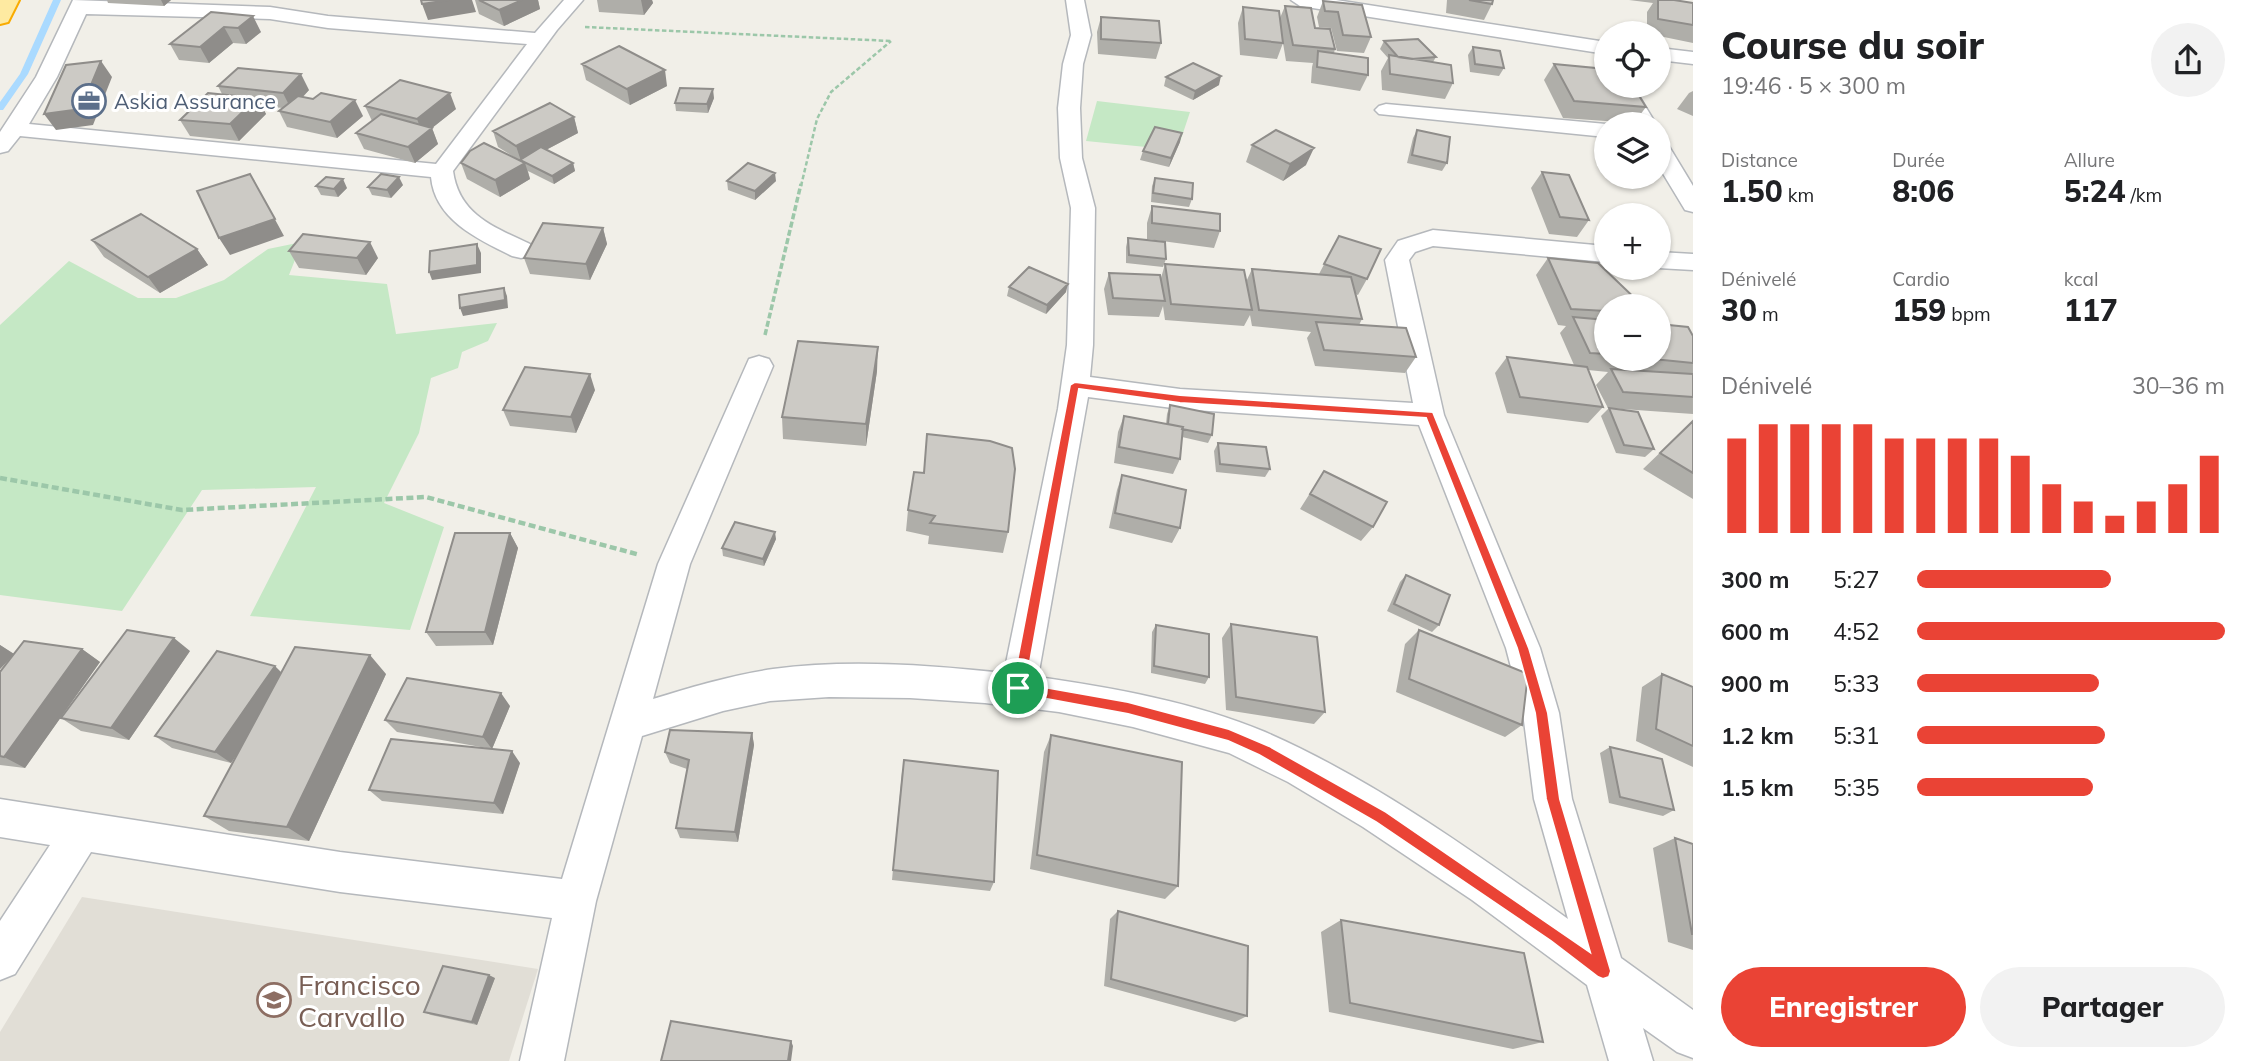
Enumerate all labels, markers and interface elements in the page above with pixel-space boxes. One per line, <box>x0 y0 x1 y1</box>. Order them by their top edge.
map controls <box>1594 21 1671 371</box>
button: locate <box>1594 21 1671 98</box>
text: Course du soir <box>1721 21 1984 69</box>
button: share <box>2151 23 2225 97</box>
text: 19:46 · 5 × 300 m <box>1721 71 1906 100</box>
office icon: Askia Assurance <box>70 82 108 120</box>
place label: Askia Assurance <box>114 88 276 114</box>
button: layers <box>1594 112 1671 189</box>
text: Distance <box>1721 148 1798 172</box>
text: Durée <box>1892 148 1945 172</box>
text: Allure <box>2064 148 2115 172</box>
text: 1.50 <box>1721 172 1783 210</box>
text: 8:06 <box>1892 172 1954 210</box>
text: 5:24 <box>2064 172 2125 210</box>
text: km <box>1783 183 1814 207</box>
text: /km <box>2125 183 2162 207</box>
button: + <box>1594 203 1671 280</box>
text: Dénivelé <box>1721 267 1796 291</box>
text: Cardio <box>1892 267 1950 291</box>
text: kcal <box>2064 267 2098 291</box>
text: 30 <box>1721 291 1757 329</box>
text: 159 <box>1892 291 1946 329</box>
text: 117 <box>2064 291 2118 329</box>
button: − <box>1594 294 1671 371</box>
text: m <box>1757 302 1779 326</box>
text: bpm <box>1946 302 1991 326</box>
text: Dénivelé <box>1721 371 1812 400</box>
text: 30–36 m <box>2132 371 2225 400</box>
text: 300 m <box>1721 565 1789 594</box>
text: 5:27 <box>1833 565 1880 594</box>
text: 600 m <box>1721 617 1789 646</box>
text: 4:52 <box>1833 617 1880 646</box>
pin <box>988 658 1048 718</box>
icon: arrive <box>999 669 1037 707</box>
text: 900 m <box>1721 669 1789 698</box>
text: 5:33 <box>1833 669 1880 698</box>
text: 1.2 km <box>1721 721 1794 750</box>
text: 5:31 <box>1833 721 1880 750</box>
text: 1.5 km <box>1721 773 1794 802</box>
text: 5:35 <box>1833 773 1880 802</box>
place label: Francisco Carvallo <box>298 967 421 1034</box>
button: Enregistrer <box>1721 967 1966 1047</box>
button: Partager <box>1980 967 2225 1047</box>
school or university icon: Francisco Carvallo <box>255 981 293 1019</box>

